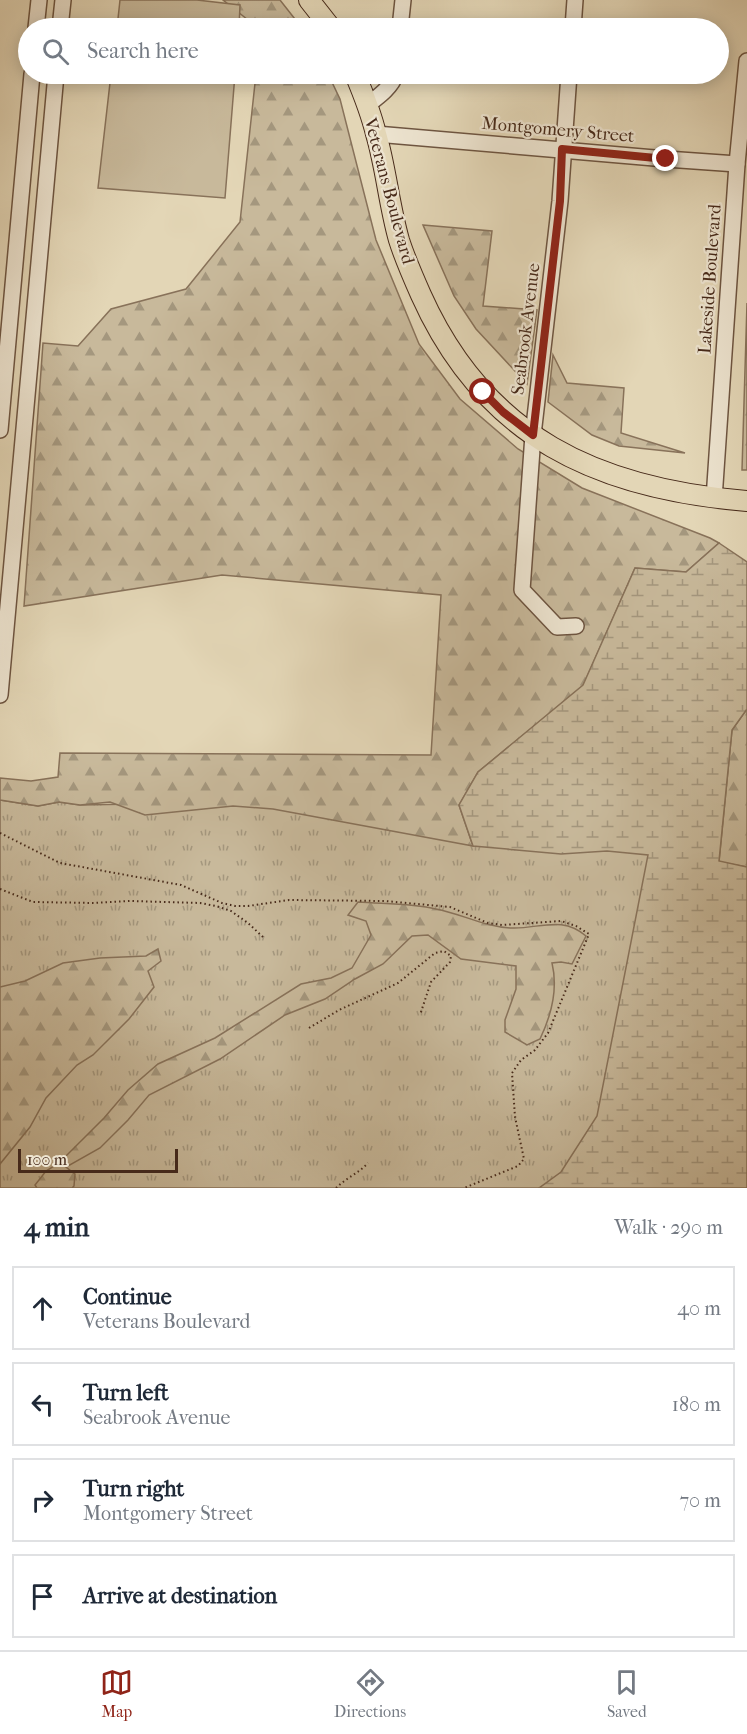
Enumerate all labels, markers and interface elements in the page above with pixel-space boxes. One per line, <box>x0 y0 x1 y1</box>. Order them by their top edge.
search box <box>18 18 729 84</box>
icon: search <box>39 35 72 68</box>
text: Search here <box>87 38 199 64</box>
street label: Montgomery Street <box>481 113 636 147</box>
street label: Veterans Boulevard <box>359 115 419 267</box>
route end <box>652 145 678 171</box>
street label: Lakeside Boulevard <box>694 203 726 355</box>
street label: Seabrook Avenue <box>507 262 545 396</box>
route start <box>469 378 495 404</box>
scale bar <box>18 1146 178 1174</box>
text: 100 m <box>27 1150 67 1169</box>
text: 4 min <box>24 1212 89 1243</box>
text: Walk · 290 m <box>614 1216 723 1239</box>
text: Continue <box>83 1284 172 1310</box>
icon: ahead <box>26 1292 59 1325</box>
text: 40 m <box>677 1297 721 1320</box>
text: Veterans Boulevard <box>83 1310 250 1333</box>
text: Turn left <box>83 1380 169 1406</box>
icon: left <box>26 1388 59 1421</box>
text: 180 m <box>672 1393 721 1416</box>
text: Seabrook Avenue <box>83 1406 231 1429</box>
text: Turn right <box>83 1476 184 1502</box>
icon: right <box>26 1484 59 1517</box>
text: 70 m <box>679 1489 721 1512</box>
text: Montgomery Street <box>83 1502 253 1525</box>
icon: arrive <box>26 1580 59 1613</box>
text: Arrive at destination <box>83 1583 277 1609</box>
tab: Map <box>100 1666 133 1721</box>
tab: Directions <box>334 1666 406 1721</box>
tab: Saved <box>607 1666 647 1721</box>

